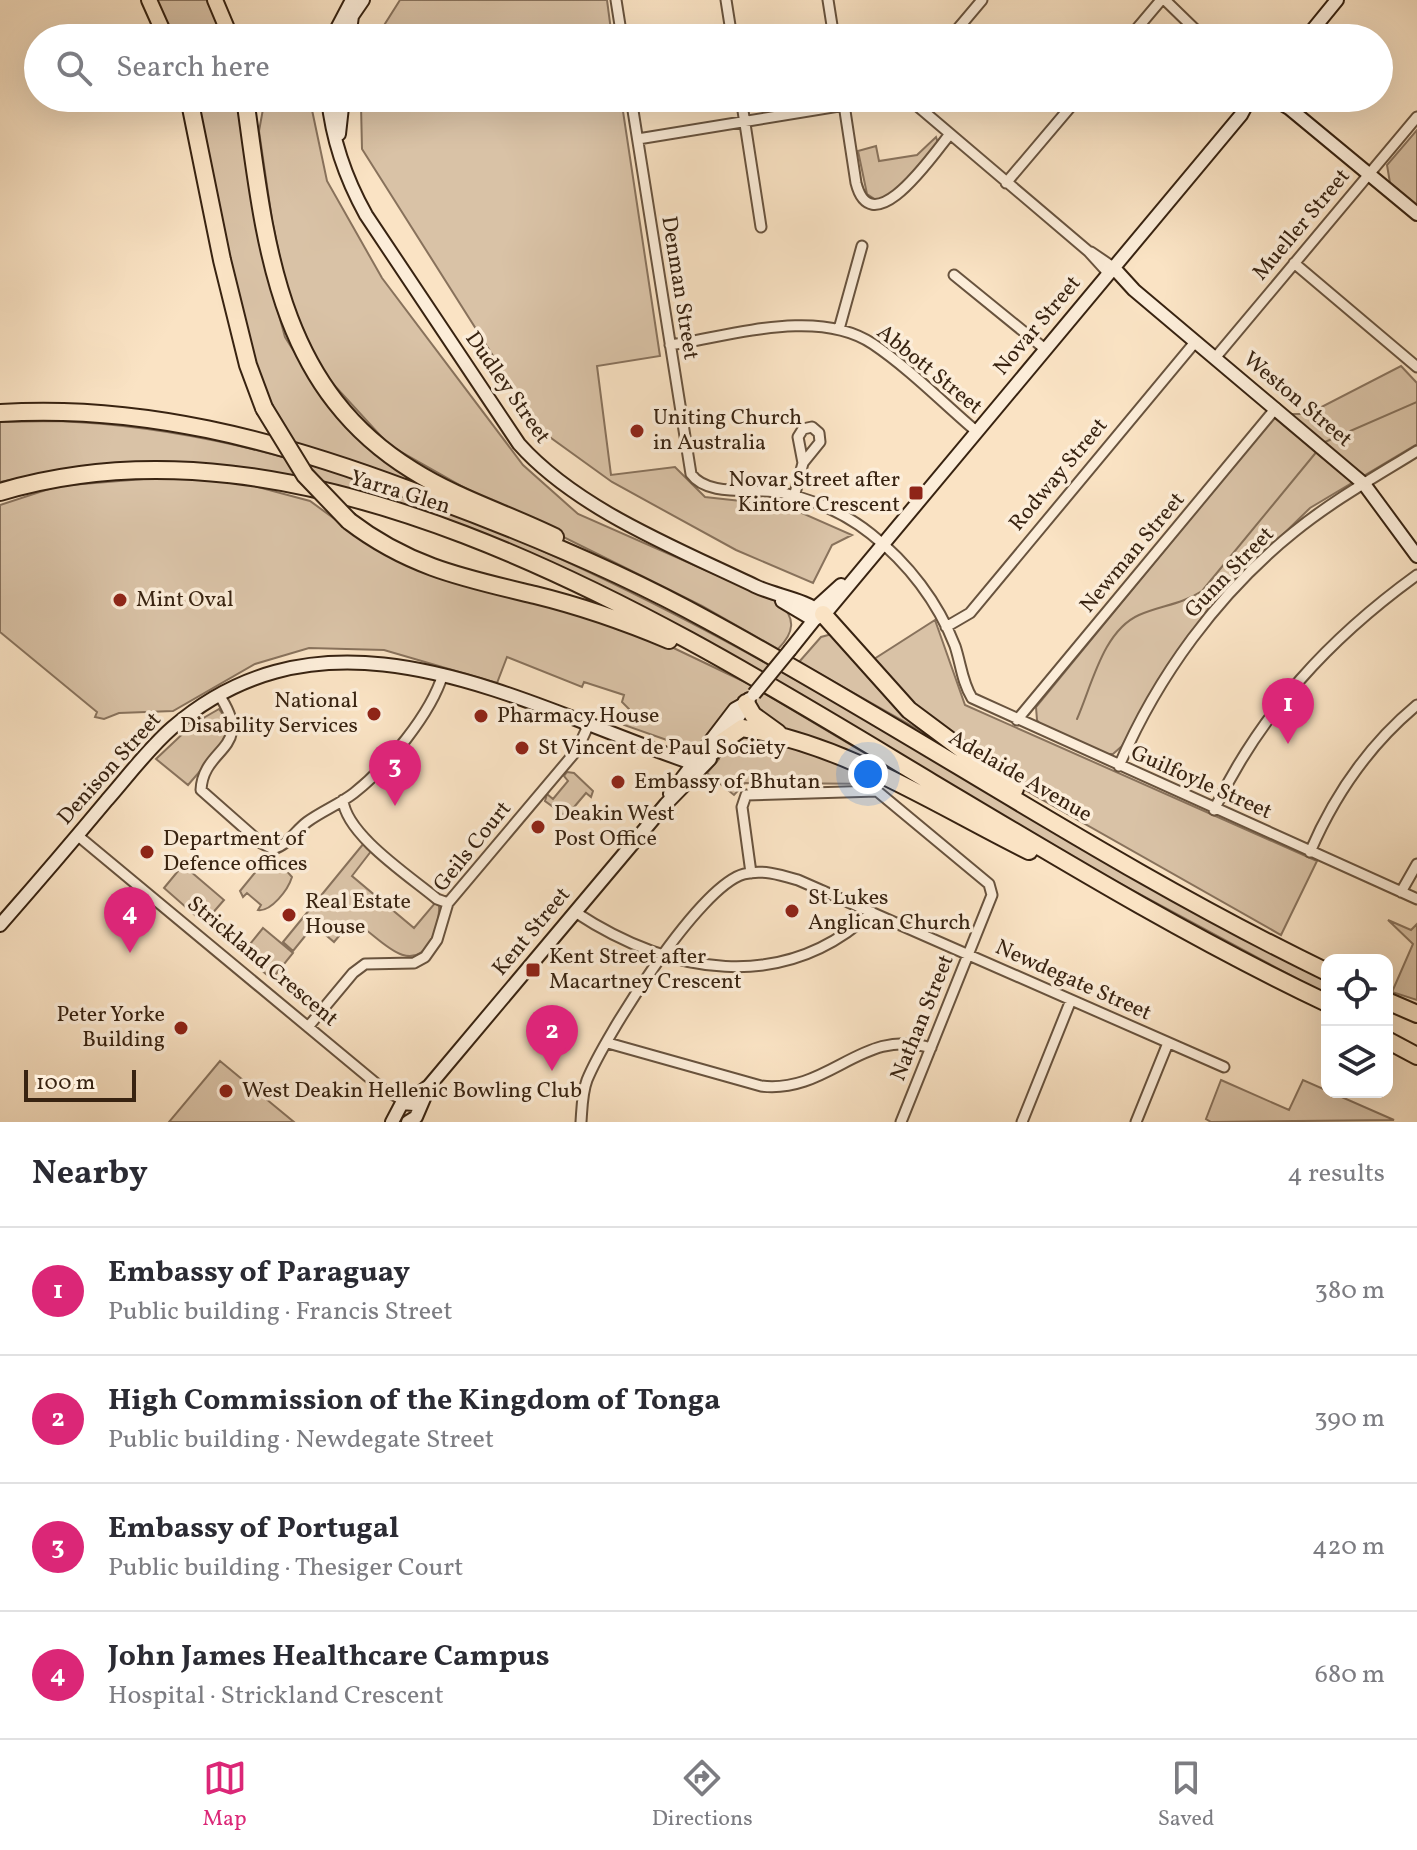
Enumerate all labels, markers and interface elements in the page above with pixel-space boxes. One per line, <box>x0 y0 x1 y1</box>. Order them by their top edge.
search box <box>24 24 1393 112</box>
icon: search <box>52 46 96 90</box>
text: Search here <box>116 47 270 89</box>
street label: Mueller Street <box>1246 162 1358 288</box>
street label: Denman Street <box>652 214 706 362</box>
street label: Novar Street <box>987 269 1089 383</box>
street label: Abbott Street <box>869 318 989 423</box>
street label: Dudley Street <box>457 325 557 451</box>
street label: Weston Street <box>1235 345 1359 455</box>
place label: Uniting Church in Australia <box>653 403 802 459</box>
street label: Rodway Street <box>1002 411 1116 538</box>
marker: Uniting Church in Australia <box>628 422 646 440</box>
street label: Yarra Glen <box>346 463 454 523</box>
place label: Novar Street after Kintore Crescent <box>728 465 900 521</box>
marker: Novar Street after Kintore Crescent <box>907 484 925 502</box>
street label: Newman Street <box>1073 486 1193 620</box>
street label: Gunn Street <box>1178 520 1282 626</box>
place label: Mint Oval <box>136 585 234 616</box>
marker: Mint Oval <box>111 591 129 609</box>
pin: 1 <box>1262 678 1314 744</box>
place label: National Disability Services <box>180 686 358 742</box>
place label: Pharmacy House <box>497 701 660 732</box>
street label: Denison Street <box>51 705 169 832</box>
marker: National Disability Services <box>365 705 383 723</box>
marker: Pharmacy House <box>472 707 490 725</box>
street label: Adelaide Avenue <box>942 723 1098 831</box>
place label: St Vincent de Paul Society <box>538 733 786 764</box>
street label: Guilfoyle Street <box>1125 738 1277 828</box>
marker: St Vincent de Paul Society <box>513 739 531 757</box>
pin: 3 <box>369 740 421 806</box>
your location <box>848 754 888 794</box>
place label: Embassy of Bhutan <box>634 767 821 798</box>
marker: Embassy of Bhutan <box>609 773 627 791</box>
street label: Geils Court <box>427 795 519 899</box>
place label: Deakin West Post Office <box>554 799 675 855</box>
marker: Deakin West Post Office <box>529 818 547 836</box>
place label: Department of Defence offices <box>163 824 308 880</box>
marker: Department of Defence offices <box>138 843 156 861</box>
street label: Kent Street <box>486 881 579 983</box>
place label: St Lukes Anglican Church <box>808 883 971 939</box>
pin: 4 <box>104 887 156 953</box>
place label: Real Estate House <box>305 887 411 943</box>
street label: Strickland Crescent <box>180 889 345 1035</box>
marker: St Lukes Anglican Church <box>783 902 801 920</box>
marker: Real Estate House <box>280 906 298 924</box>
street label: Newdegate Street <box>990 933 1156 1029</box>
place label: Kent Street after Macartney Crescent <box>549 942 742 998</box>
street label: Nathan Street <box>884 950 963 1086</box>
map controls <box>1321 954 1393 1098</box>
button: locate <box>1321 954 1393 1026</box>
marker: Kent Street after Macartney Crescent <box>524 961 542 979</box>
place label: Peter Yorke Building <box>56 1000 165 1056</box>
pin: 2 <box>526 1005 578 1071</box>
marker: Peter Yorke Building <box>172 1019 190 1037</box>
button: layers <box>1321 1026 1393 1098</box>
scale bar <box>24 1066 136 1102</box>
text: 100 m <box>36 1068 95 1099</box>
place label: West Deakin Hellenic Bowling Club <box>242 1076 582 1107</box>
marker: West Deakin Hellenic Bowling Club <box>217 1082 235 1100</box>
text: Nearby <box>32 1151 148 1198</box>
text: 4 results <box>1287 1156 1385 1192</box>
text: Embassy of Paraguay <box>108 1252 410 1294</box>
text: 1 <box>53 1273 63 1309</box>
text: 380 m <box>1315 1273 1385 1309</box>
text: Public building · Francis Street <box>108 1294 453 1330</box>
text: High Commission of the Kingdom of Tonga <box>108 1380 721 1422</box>
text: 2 <box>51 1401 65 1437</box>
text: 390 m <box>1314 1401 1385 1437</box>
text: Public building · Newdegate Street <box>108 1422 494 1458</box>
text: Embassy of Portugal <box>108 1508 399 1550</box>
text: 3 <box>51 1529 65 1565</box>
text: 420 m <box>1312 1529 1385 1565</box>
text: Public building · Thesiger Court <box>108 1550 463 1586</box>
text: John James Healthcare Campus <box>108 1636 550 1678</box>
text: 4 <box>50 1657 66 1693</box>
text: 680 m <box>1315 1657 1385 1693</box>
text: Hospital · Strickland Crescent <box>108 1678 444 1714</box>
tab: Map <box>203 1756 247 1835</box>
tab: Directions <box>652 1756 753 1835</box>
tab: Saved <box>1158 1756 1214 1835</box>

